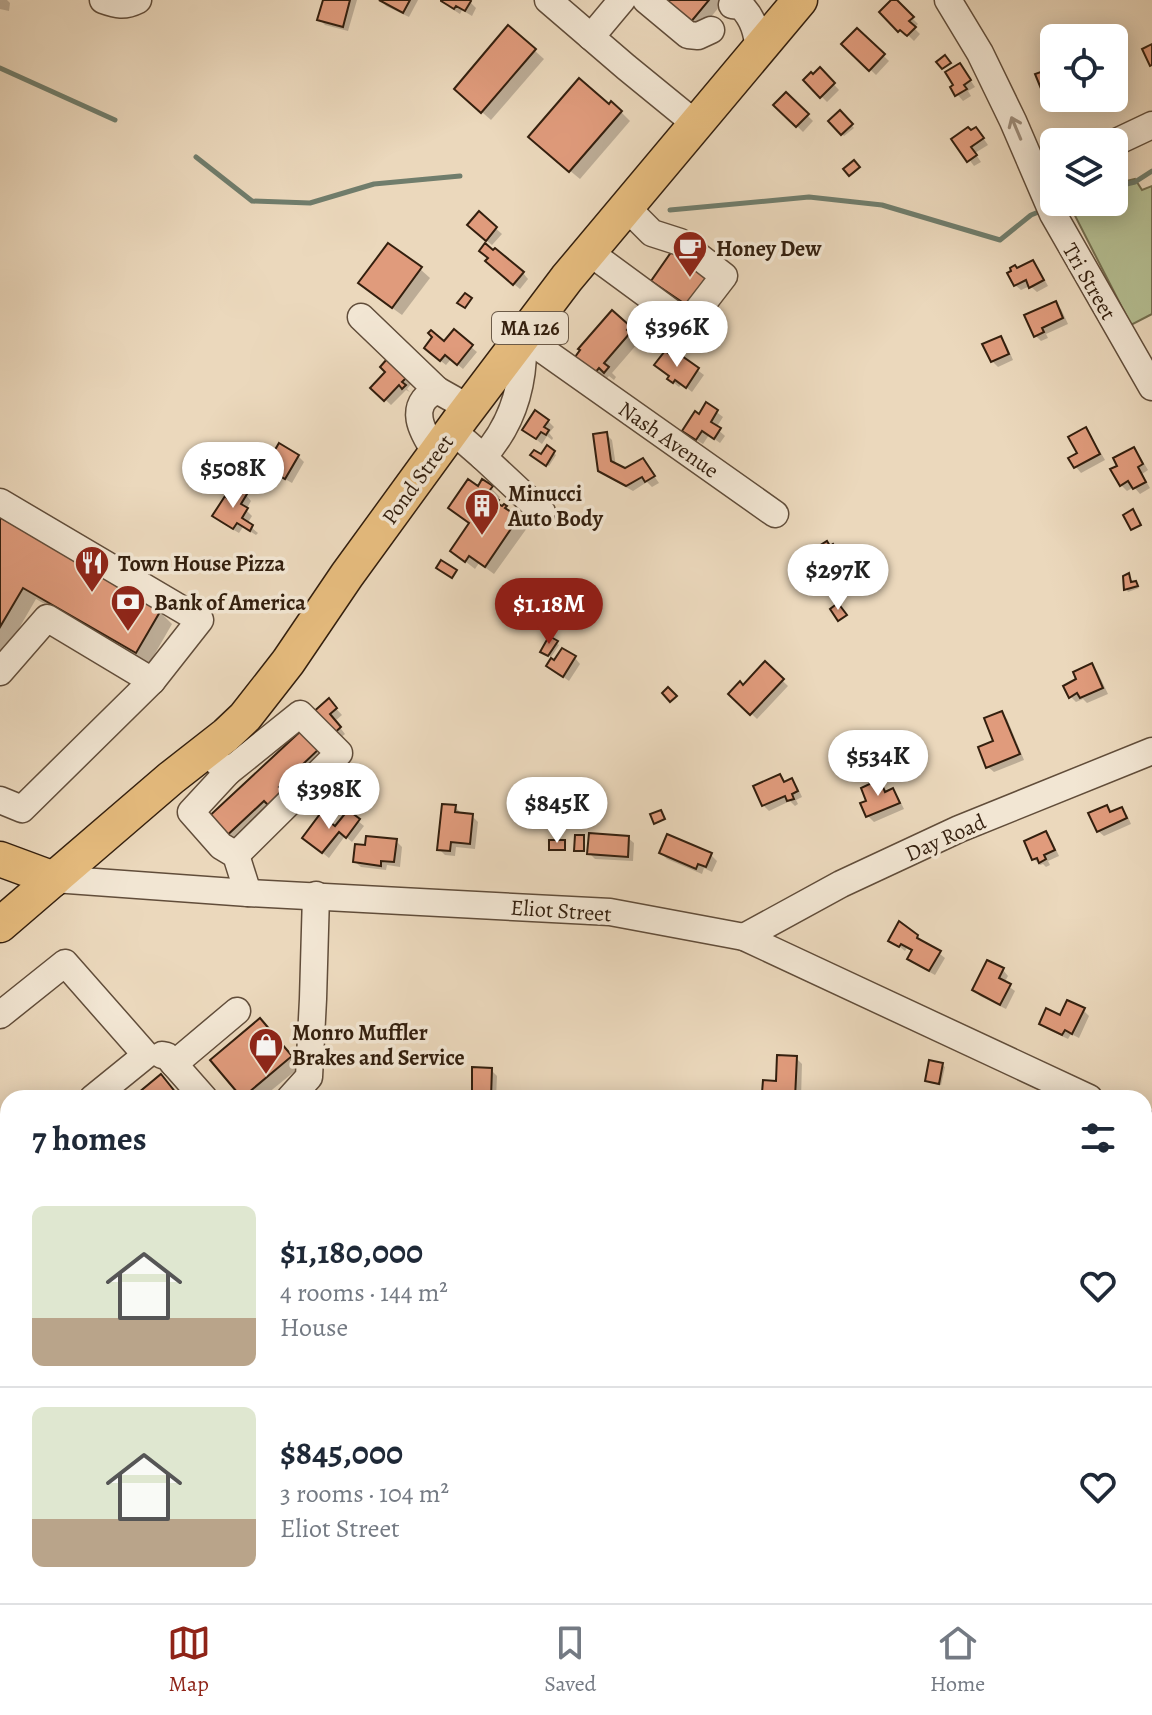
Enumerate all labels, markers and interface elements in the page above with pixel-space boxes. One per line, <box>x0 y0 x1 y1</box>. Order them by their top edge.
map controls <box>1040 24 1128 216</box>
button: locate <box>1040 24 1128 112</box>
one-way arrow <box>1007 116 1022 141</box>
button: layers <box>1040 128 1128 216</box>
cafe icon: Honey Dew <box>671 229 709 279</box>
place label: Honey Dew <box>716 234 822 264</box>
street label: Tri Street <box>1055 237 1123 326</box>
pin: $396K <box>621 301 733 369</box>
text: $396K <box>645 309 709 344</box>
road number: MA 126 <box>492 312 568 344</box>
street label: Nash Avenue <box>612 394 725 485</box>
street label: Pond Street <box>375 429 461 531</box>
pin: $508K <box>177 442 289 510</box>
text: $508K <box>200 450 266 485</box>
place label: Minucci Auto Body <box>507 479 604 534</box>
building icon: Minucci Auto Body <box>463 487 501 537</box>
restaurant icon: Town House Pizza <box>73 544 111 594</box>
pin: $297K <box>782 544 894 612</box>
place label: Town House Pizza <box>118 549 285 579</box>
text: $297K <box>806 552 870 587</box>
pin: $1.18M <box>484 578 614 646</box>
bank icon: Bank of America <box>109 583 147 633</box>
text: $1.18M <box>513 586 585 621</box>
place label: Bank of America <box>154 588 306 618</box>
pin: $534K <box>822 730 934 798</box>
text: $534K <box>846 738 910 773</box>
pin: $398K <box>273 763 385 831</box>
text: $398K <box>297 771 361 806</box>
pin: $845K <box>501 777 613 845</box>
text: $845K <box>524 785 590 820</box>
street label: Day Road <box>900 807 991 869</box>
street label: Eliot Street <box>509 893 612 929</box>
place label: Monro Muffler Brakes and Service <box>292 1018 465 1073</box>
shop icon: Monro Muffler Brakes and Service <box>247 1026 285 1076</box>
text: 7 homes <box>32 1115 147 1162</box>
icon: filters <box>1076 1116 1120 1160</box>
text: $1,180,000 <box>280 1228 423 1275</box>
icon: home <box>96 1238 192 1334</box>
icon: heart <box>1076 1264 1120 1308</box>
text: 4 rooms · 144 m² <box>280 1275 448 1310</box>
text: House <box>280 1310 348 1345</box>
text: $845,000 <box>280 1429 403 1476</box>
icon: home <box>96 1439 192 1535</box>
icon: heart <box>1076 1465 1120 1509</box>
text: 3 rooms · 104 m² <box>280 1476 449 1511</box>
text: Eliot Street <box>280 1511 400 1546</box>
tab: Map <box>167 1621 211 1699</box>
tab: Saved <box>544 1621 596 1699</box>
tab: Home <box>930 1621 985 1699</box>

